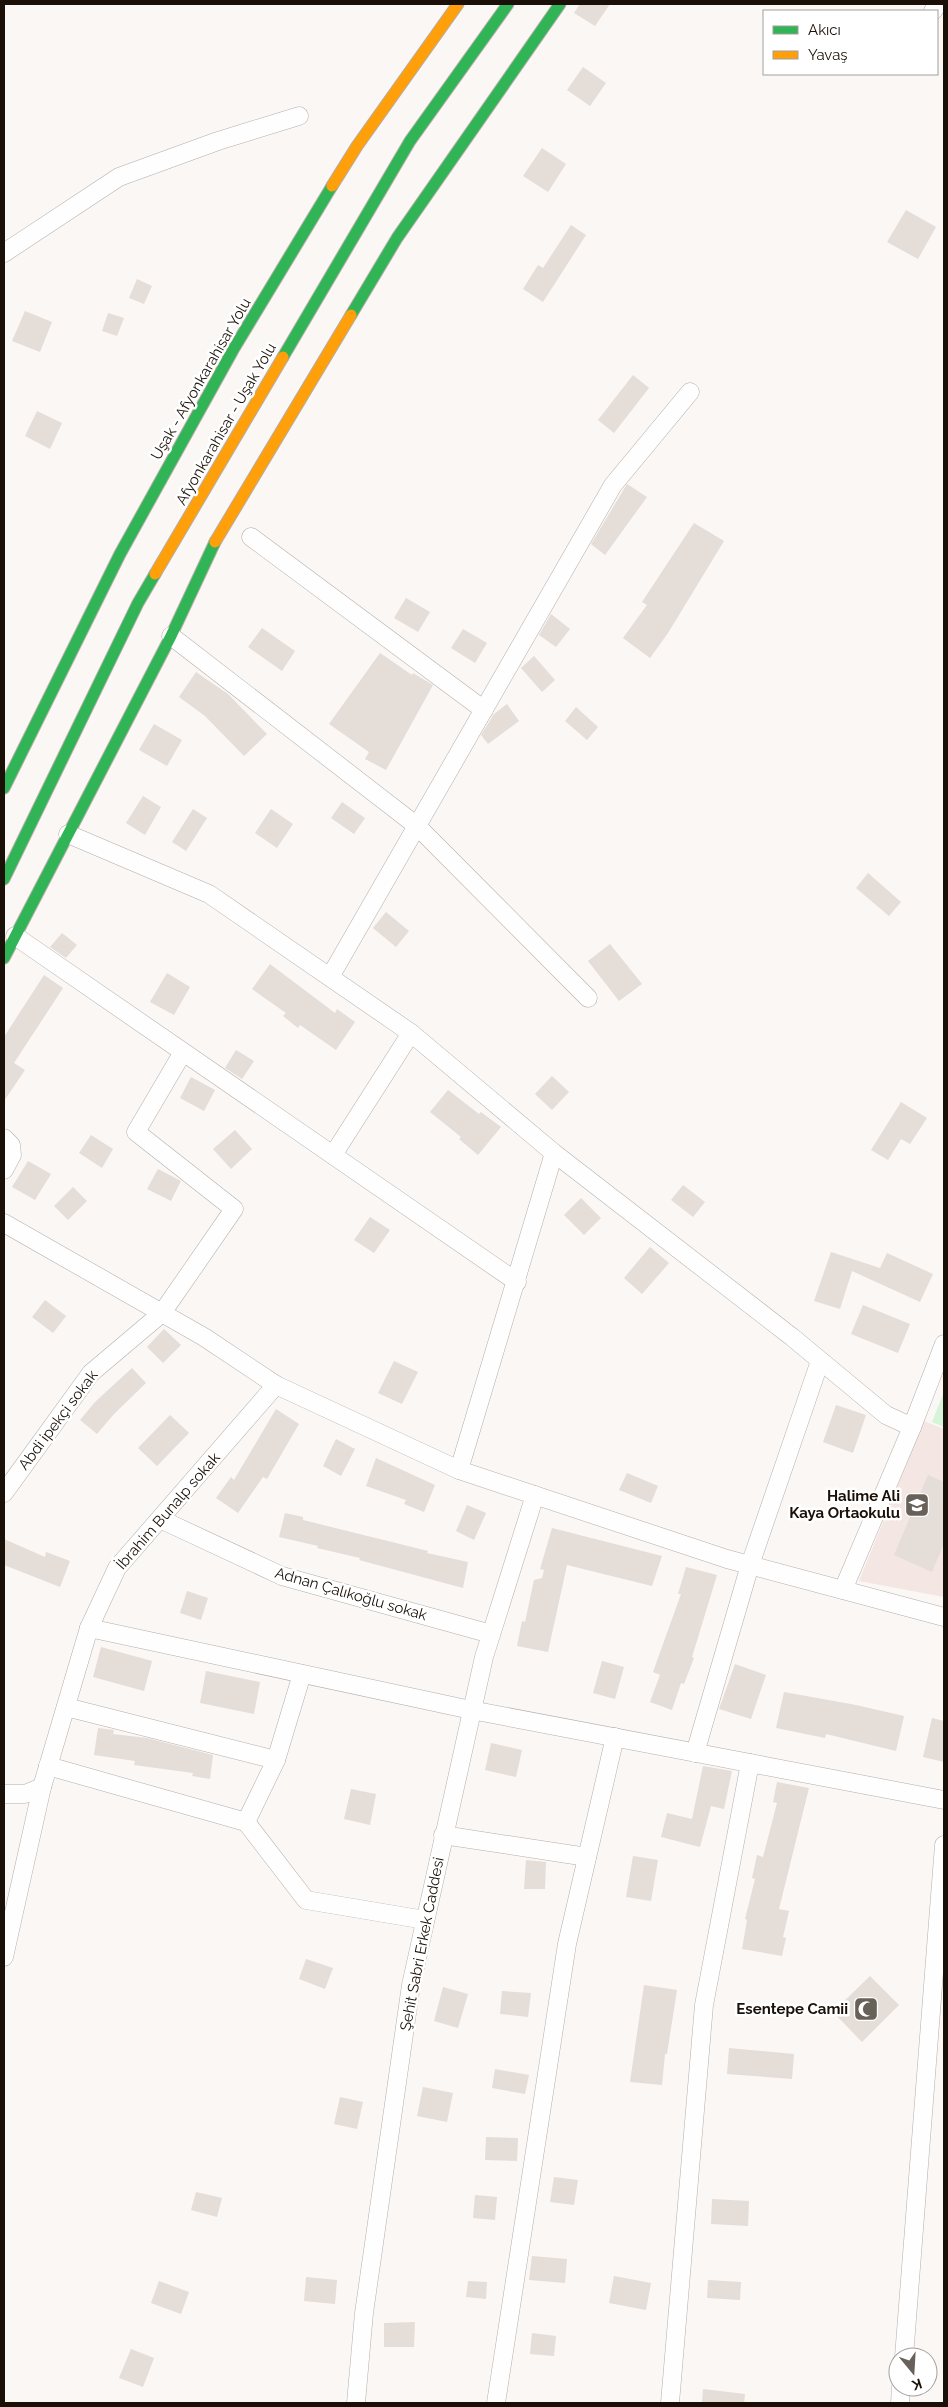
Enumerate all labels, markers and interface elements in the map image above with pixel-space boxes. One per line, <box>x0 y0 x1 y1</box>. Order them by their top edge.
legend <box>763 10 938 75</box>
text: Akıcı <box>808 21 841 39</box>
text: Yavaş <box>808 46 848 64</box>
street label: Uşak - Afyonkarahisar Yolu <box>147 295 255 463</box>
street label: Afyonkarahisar - Uşak Yolu <box>172 340 280 508</box>
street label: Abdi ipekçi sokak <box>15 1367 101 1473</box>
street label: İbrahim Bunalp sokak <box>112 1448 224 1573</box>
place label: Halime Ali Kaya Ortaokulu <box>789 1487 900 1522</box>
school or university icon: Halime Ali Kaya Ortaokulu <box>904 1492 930 1518</box>
street label: Adnan Çalıkoğlu sokak <box>273 1564 429 1624</box>
street label: Şehit Sabri Erkek Caddesi <box>396 1856 448 2032</box>
mosque icon: Esentepe Camii <box>853 1996 879 2022</box>
place label: Esentepe Camii <box>736 2000 848 2018</box>
north arrow <box>888 2347 938 2397</box>
text: K <box>909 2375 924 2394</box>

